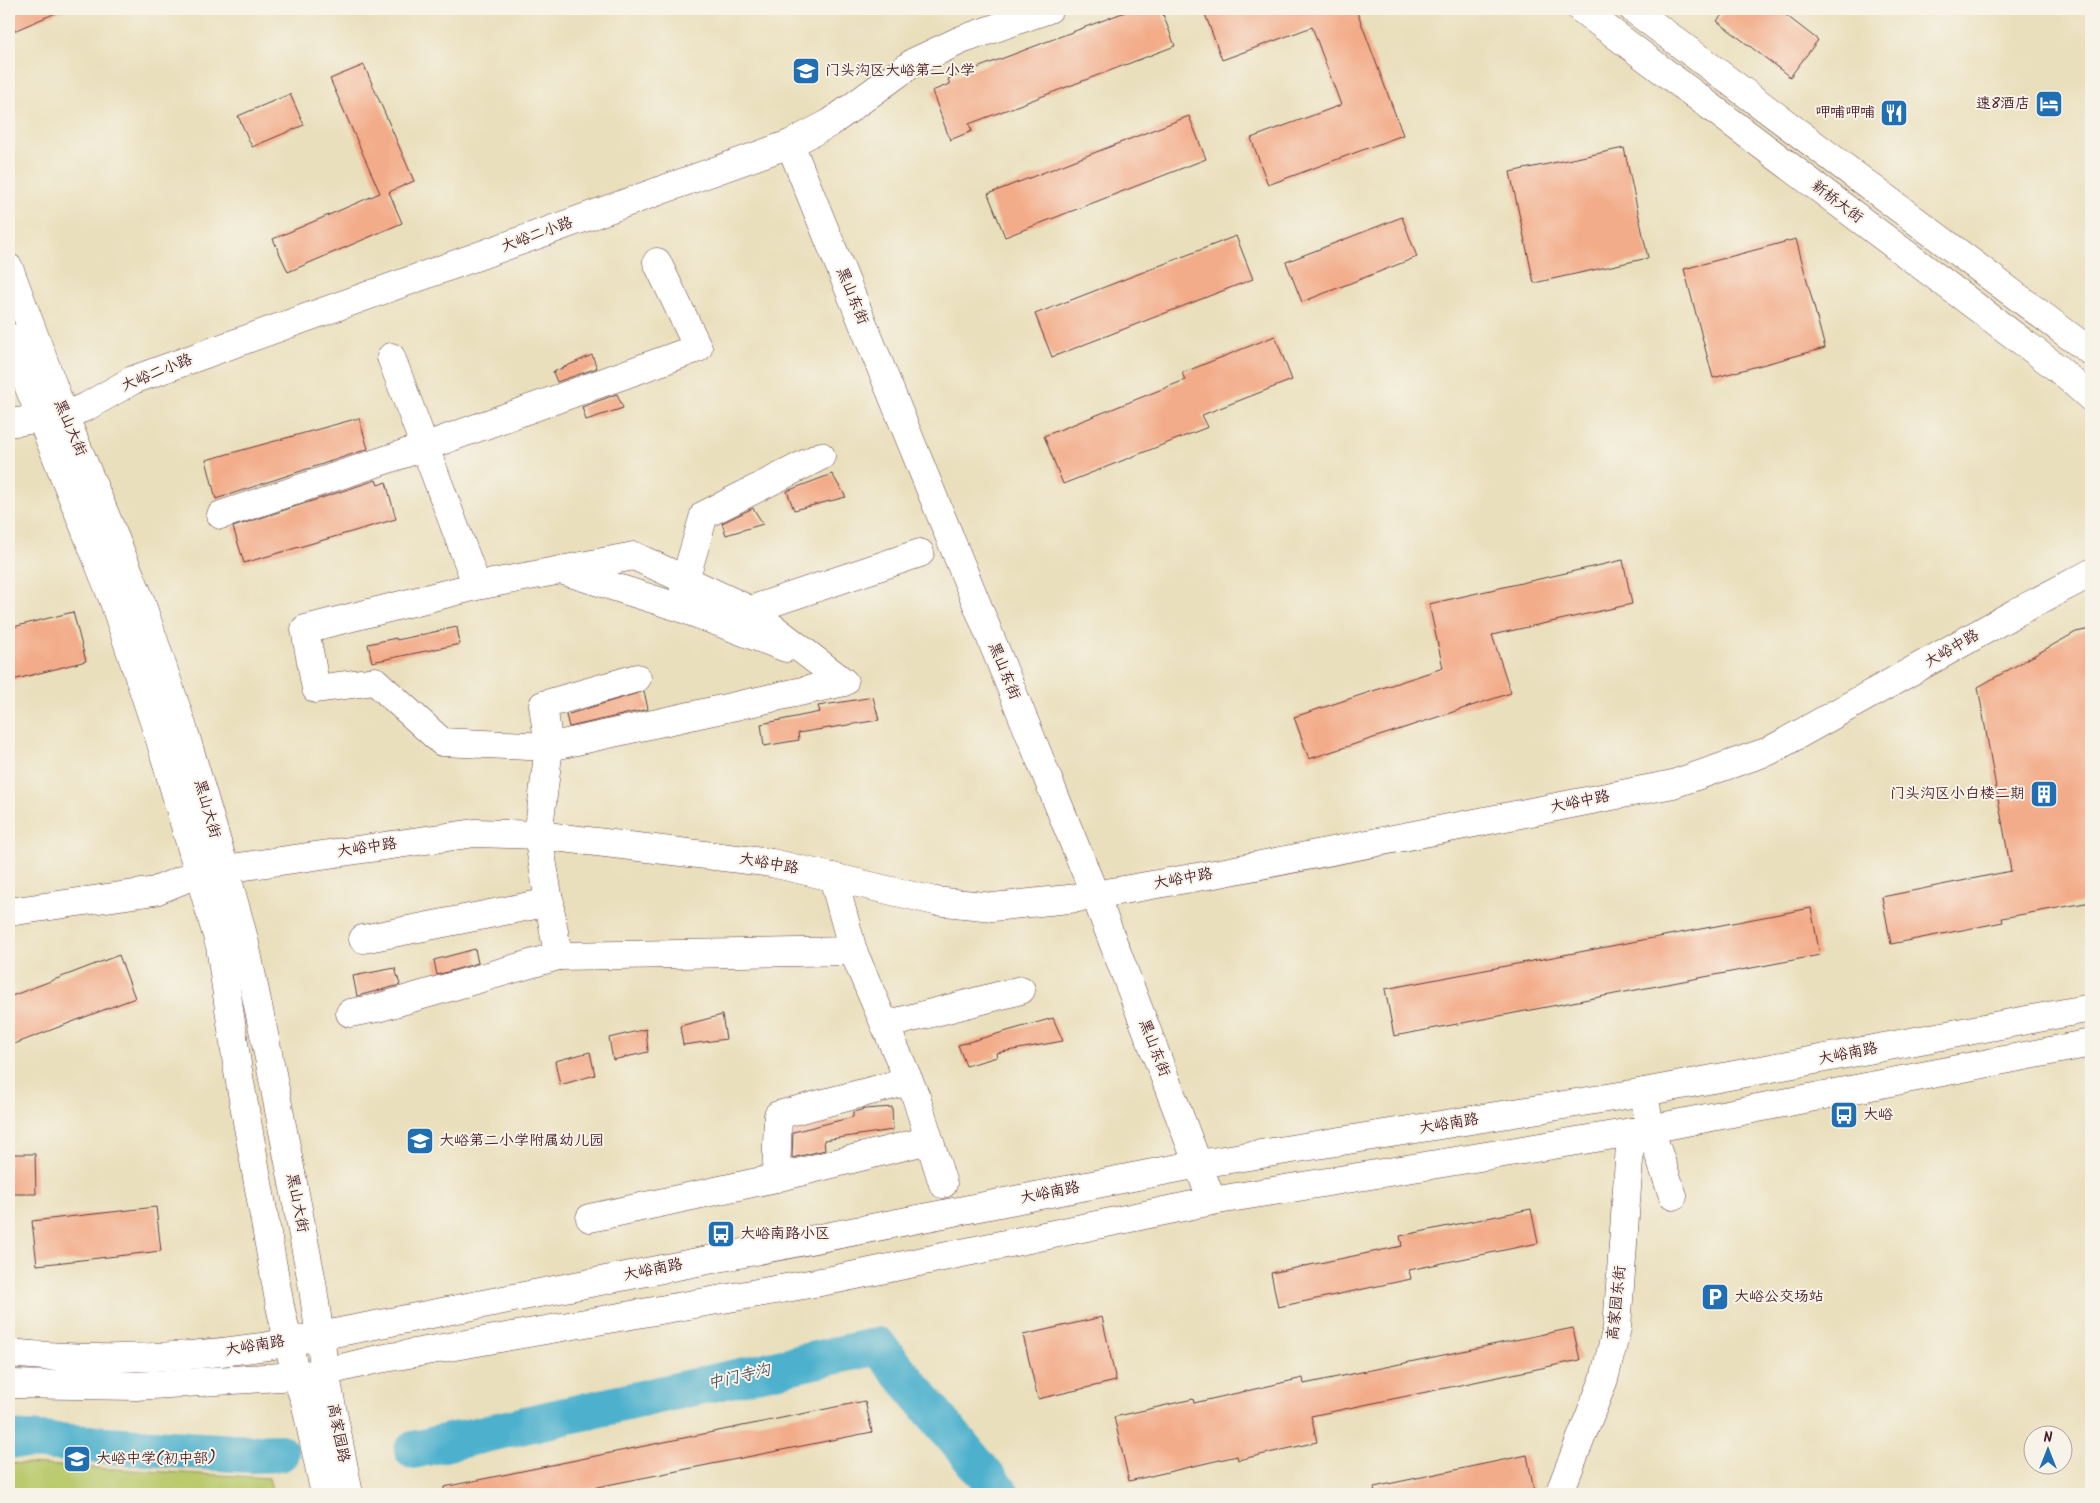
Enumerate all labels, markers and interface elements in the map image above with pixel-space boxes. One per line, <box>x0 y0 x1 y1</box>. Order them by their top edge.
school or university icon: 门头沟区大峪第二小学 <box>791 56 821 86</box>
place label: 门头沟区大峪第二小学 <box>825 59 975 83</box>
hotel icon: 速8酒店 <box>2034 89 2064 119</box>
place label: 速8酒店 <box>1976 92 2030 116</box>
restaurant icon: 呷哺呷哺 <box>1879 98 1909 128</box>
place label: 呷哺呷哺 <box>1815 101 1875 125</box>
street label: 新桥大街 <box>1806 174 1868 230</box>
street label: 大峪二小路 <box>498 211 576 259</box>
street label: 黑山东街 <box>830 264 874 328</box>
street label: 大峪二小路 <box>118 348 196 398</box>
street label: 黑山大街 <box>47 396 93 460</box>
street label: 大峪中路 <box>1920 624 1984 674</box>
street label: 黑山东街 <box>982 639 1026 703</box>
street label: 黑山大街 <box>187 777 227 841</box>
building icon: 门头沟区小白楼二期 <box>2029 779 2059 809</box>
place label: 门头沟区小白楼二期 <box>1890 782 2025 806</box>
street label: 大峪中路 <box>1548 784 1612 820</box>
street label: 大峪中路 <box>336 832 398 864</box>
street label: 大峪中路 <box>737 847 801 881</box>
street label: 大峪中路 <box>1151 862 1215 896</box>
street label: 黑山东街 <box>1132 1016 1176 1080</box>
street label: 大峪南路 <box>1816 1036 1880 1072</box>
bus stop icon: 大峪 <box>1829 1100 1859 1130</box>
place label: 大峪 <box>1863 1103 1893 1127</box>
street label: 大峪南路 <box>1417 1107 1481 1141</box>
school or university icon: 大峪第二小学附属幼儿园 <box>405 1126 435 1156</box>
place label: 大峪第二小学附属幼儿园 <box>439 1129 604 1153</box>
street label: 黑山大街 <box>279 1171 315 1235</box>
street label: 大峪南路 <box>1018 1175 1082 1211</box>
bus stop icon: 大峪南路小区 <box>706 1219 736 1249</box>
place label: 大峪南路小区 <box>740 1222 830 1246</box>
street label: 大峪南路 <box>621 1252 685 1288</box>
street label: 高家园东街 <box>1601 1264 1633 1342</box>
parking icon: 大峪公交场站 <box>1700 1282 1730 1312</box>
place label: 大峪公交场站 <box>1734 1285 1824 1309</box>
street label: 大峪南路 <box>223 1329 287 1363</box>
water label: 中门寺沟 <box>705 1357 775 1396</box>
street label: 高家园路 <box>320 1401 356 1465</box>
north arrow <box>2022 1426 2072 1476</box>
text: N <box>2044 1427 2053 1449</box>
school or university icon: 大峪中学(初中部) <box>62 1444 92 1474</box>
place label: 大峪中学(初中部) <box>96 1447 216 1471</box>

